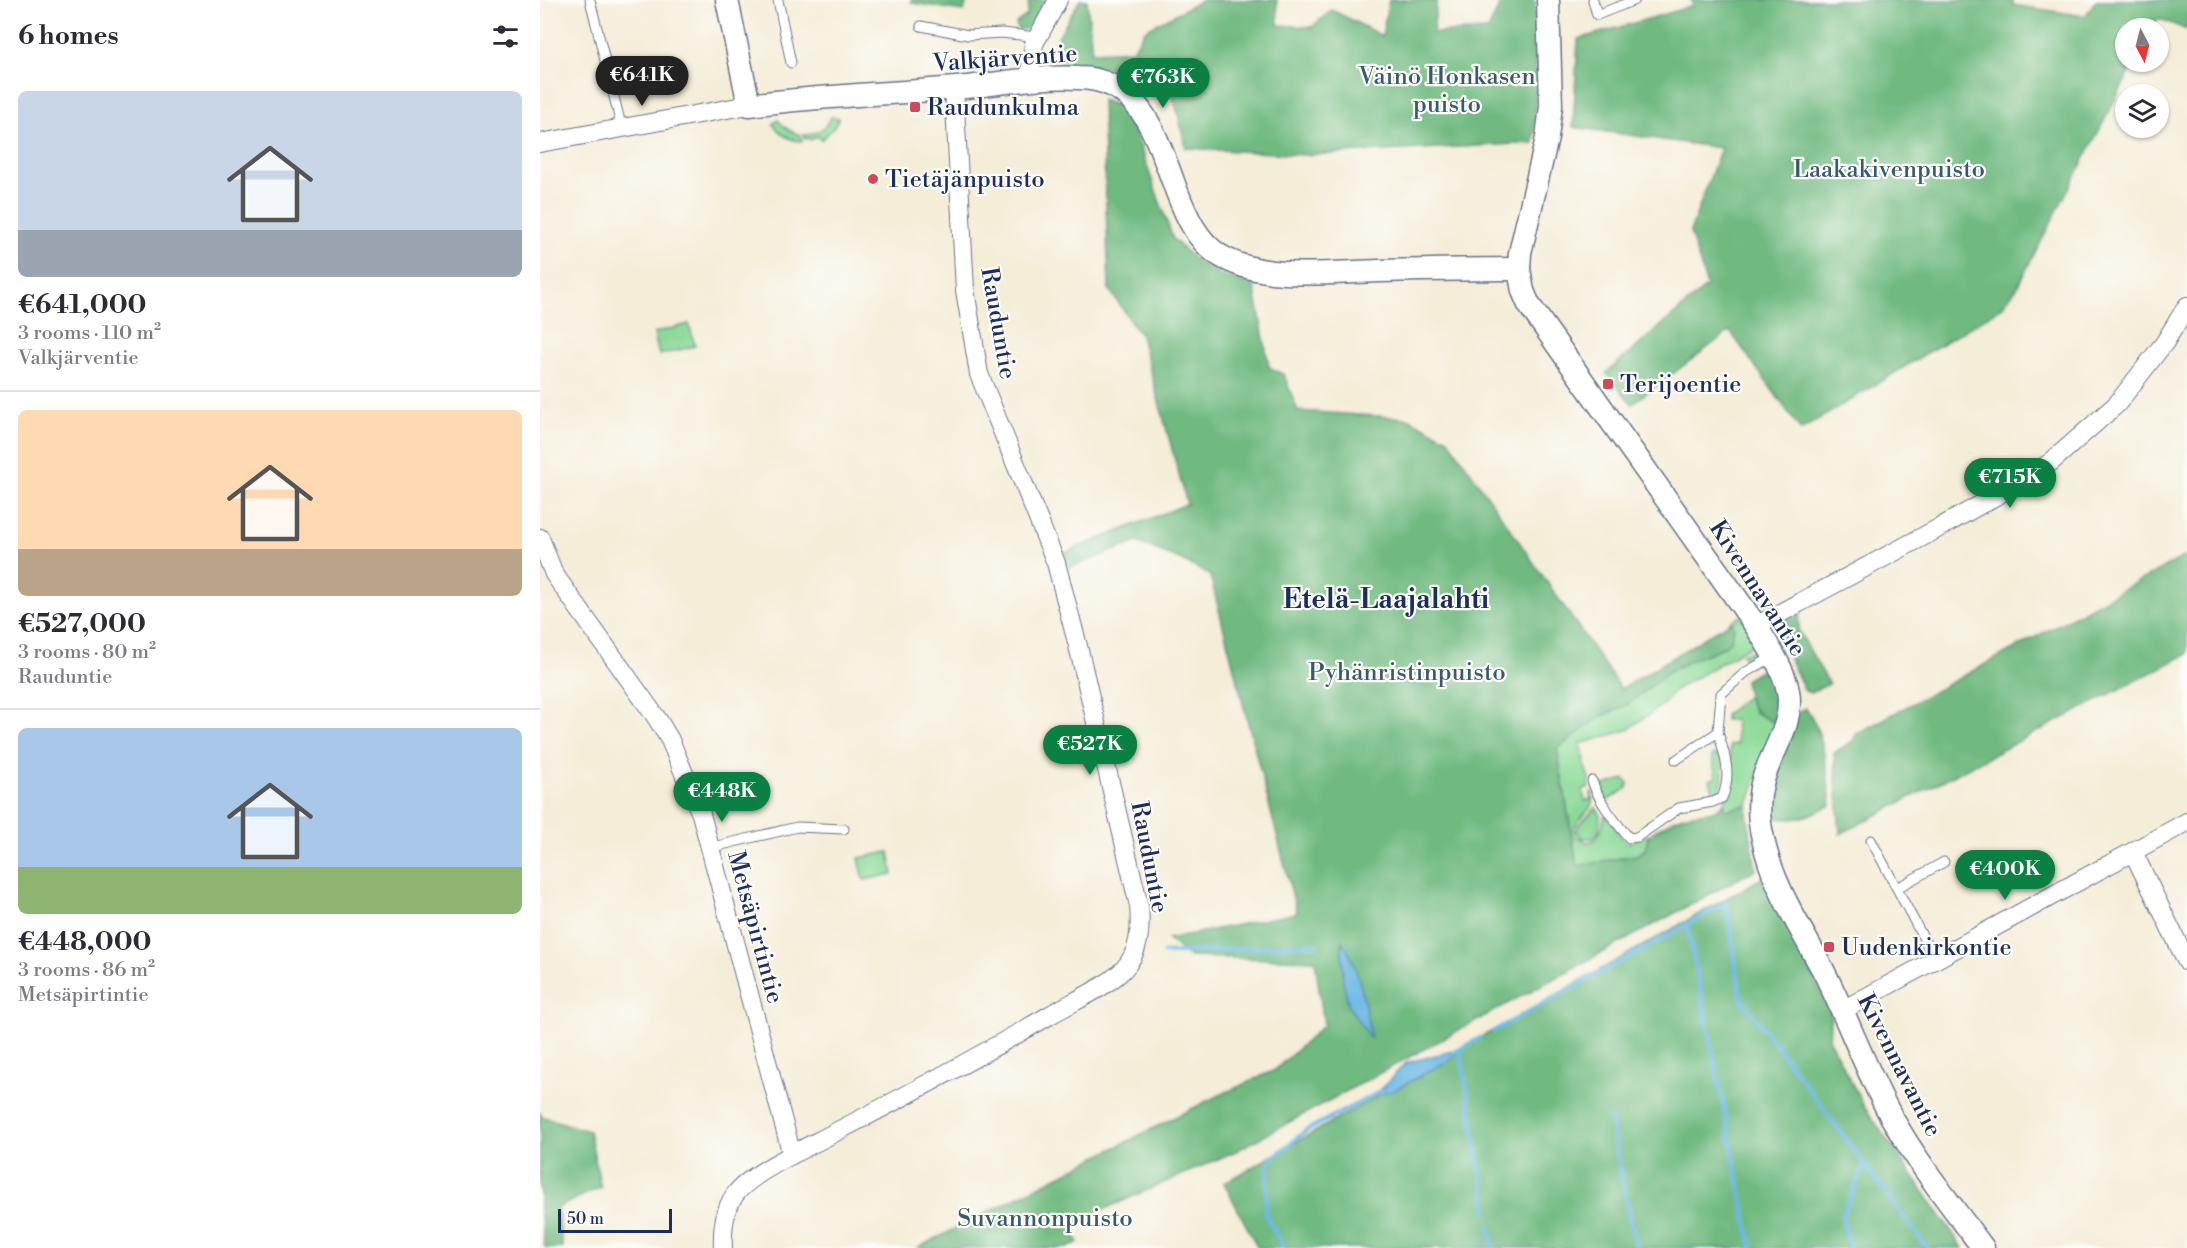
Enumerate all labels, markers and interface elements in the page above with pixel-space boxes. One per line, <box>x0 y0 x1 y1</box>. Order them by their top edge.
north arrow <box>2115 18 2169 72</box>
map controls <box>2115 18 2169 138</box>
text: 6 homes <box>18 20 119 52</box>
icon: filters <box>489 20 522 53</box>
street label: Valkjärventie <box>931 39 1078 79</box>
pin: €641K <box>600 56 684 107</box>
pin: €763K <box>1121 58 1205 109</box>
park label: Väinö Honkasen puisto <box>1357 62 1536 120</box>
text: €641K <box>610 63 675 88</box>
text: €763K <box>1131 65 1195 90</box>
button: layers <box>2115 84 2169 138</box>
place label: Raudunkulma <box>927 93 1080 123</box>
marker: Raudunkulma <box>908 100 922 114</box>
icon: home <box>216 130 324 238</box>
park label: Laakakivenpuisto <box>1793 155 1985 185</box>
place label: Tietäjänpuisto <box>885 165 1045 195</box>
marker: Tietäjänpuisto <box>866 172 880 186</box>
street label: Rauduntie <box>973 265 1023 381</box>
text: €641,000 <box>18 289 146 321</box>
text: 3 rooms · 110 m² <box>18 321 161 346</box>
text: Valkjärventie <box>18 346 139 371</box>
place label: Terijoentie <box>1620 370 1742 400</box>
marker: Terijoentie <box>1601 377 1615 391</box>
icon: home <box>216 449 324 557</box>
pin: €715K <box>1968 458 2052 509</box>
text: €715K <box>1978 465 2042 490</box>
street label: Kivennavantie <box>1702 515 1812 662</box>
district label: Etelä-Laajalahti <box>1283 583 1489 617</box>
text: €527,000 <box>18 608 146 640</box>
text: 3 rooms · 80 m² <box>18 640 156 665</box>
park label: Pyhänristinpuisto <box>1308 658 1506 688</box>
text: Rauduntie <box>18 665 112 690</box>
pin: €527K <box>1048 725 1132 776</box>
text: €527K <box>1057 732 1123 757</box>
icon: home <box>216 767 324 875</box>
pin: €448K <box>680 772 764 823</box>
text: €448K <box>687 779 757 804</box>
street label: Rauduntie <box>1123 799 1175 916</box>
street label: Metsäpirtintie <box>720 848 790 1007</box>
pin: €400K <box>1963 850 2047 901</box>
text: €400K <box>1969 857 2041 882</box>
text: €448,000 <box>18 926 151 958</box>
place label: Uudenkirkontie <box>1841 933 2012 963</box>
marker: Uudenkirkontie <box>1822 940 1836 954</box>
text: 3 rooms · 86 m² <box>18 958 155 983</box>
text: Metsäpirtintie <box>18 983 148 1008</box>
street label: Kivennavantie <box>1850 989 1948 1142</box>
park label: Suvannonpuisto <box>957 1204 1133 1234</box>
scale bar <box>558 1206 672 1234</box>
text: 50 m <box>567 1209 604 1229</box>

